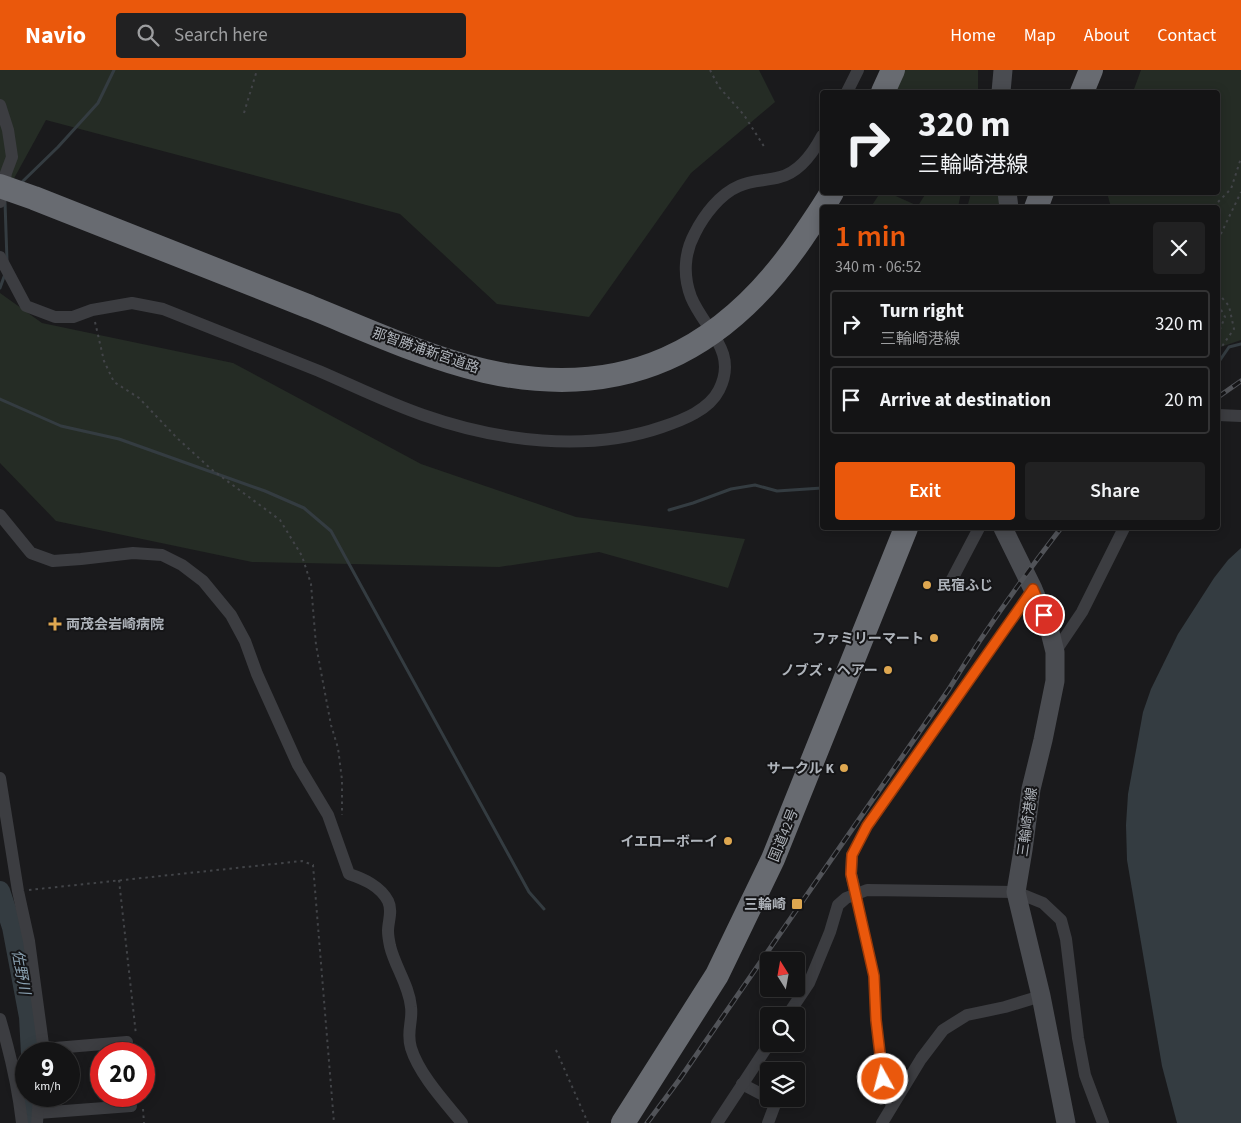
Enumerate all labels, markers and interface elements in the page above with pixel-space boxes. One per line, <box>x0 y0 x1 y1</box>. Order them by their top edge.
search box <box>116 13 466 58</box>
text: Navio <box>25 18 86 53</box>
icon: search <box>134 21 162 49</box>
text: Search here <box>174 22 268 49</box>
text: Home <box>950 23 996 48</box>
text: Map <box>1024 23 1056 48</box>
text: About <box>1084 23 1129 48</box>
text: Contact <box>1157 23 1216 48</box>
text: 320 m <box>918 100 1010 150</box>
icon: right <box>835 110 900 175</box>
text: 三輪崎港線 <box>918 149 1028 181</box>
text: 1 min <box>835 215 906 258</box>
button: close <box>1153 222 1205 274</box>
text: 340 m · 06:52 <box>835 256 922 278</box>
text: Turn right <box>880 298 964 325</box>
icon: right <box>837 310 865 338</box>
text: 320 m <box>1155 311 1203 338</box>
street label: 那智勝浦新宮道路 <box>369 323 482 379</box>
text: 三輪崎港線 <box>880 328 960 350</box>
icon: arrive <box>837 386 865 414</box>
text: Arrive at destination <box>880 387 1051 414</box>
text: 20 m <box>1165 387 1203 414</box>
button: Exit <box>835 462 1015 520</box>
button: Share <box>1025 462 1205 520</box>
place label: 民宿ふじ <box>937 576 993 596</box>
marker: 民宿ふじ <box>921 579 933 591</box>
pin <box>1023 594 1065 636</box>
icon: arrive <box>1030 601 1058 629</box>
place label: 両茂会岩崎病院 <box>66 615 164 635</box>
marker: 両茂会岩崎病院 <box>48 617 62 631</box>
place label: ファミリーマート <box>812 629 924 649</box>
marker: ファミリーマート <box>928 632 940 644</box>
place label: ノブズ・ヘアー <box>781 661 878 681</box>
marker: ノブズ・ヘアー <box>882 664 894 676</box>
place label: サークル K <box>767 759 834 779</box>
marker: サークル K <box>838 762 850 774</box>
street label: 三輪崎港線 <box>1013 786 1043 858</box>
street label: 国道42号 <box>764 806 804 865</box>
place label: イエローボーイ <box>620 832 718 852</box>
marker: イエローボーイ <box>722 835 734 847</box>
place label: 三輪崎 <box>744 895 786 915</box>
marker: 三輪崎 <box>790 897 804 911</box>
water label: 佐野川 <box>6 948 35 998</box>
north arrow <box>760 952 805 998</box>
map controls <box>760 952 805 1107</box>
button: search <box>760 1007 805 1052</box>
speed limit sign: 20 <box>90 1042 155 1107</box>
text: 9 <box>41 1050 54 1086</box>
position arrow <box>856 1052 908 1104</box>
button: layers <box>760 1062 805 1107</box>
text: km/h <box>34 1078 61 1095</box>

